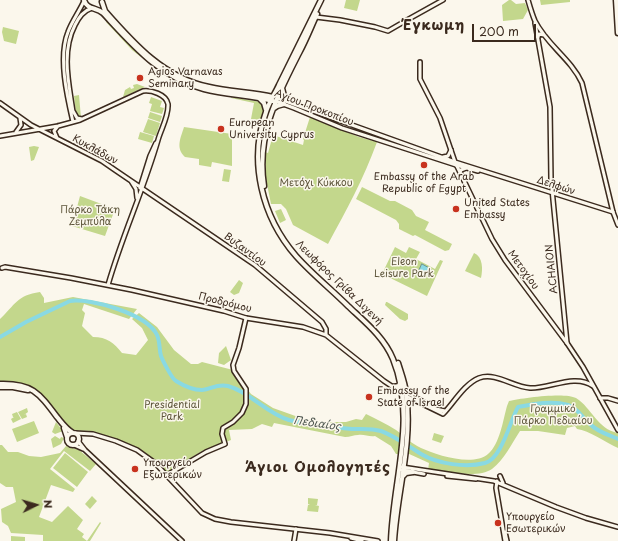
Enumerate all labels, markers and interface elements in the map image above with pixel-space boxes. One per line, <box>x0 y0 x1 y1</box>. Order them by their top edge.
scale bar <box>474 16 538 42</box>
district label: Έγκωμη <box>403 18 465 34</box>
text: 200 m <box>479 22 519 40</box>
place label: Agios Varnavas Seminary <box>148 66 223 90</box>
marker: Agios Varnavas Seminary <box>135 73 145 83</box>
street label: Αγίου Προκοπίου <box>273 87 355 129</box>
place label: European University Cyprus <box>229 117 314 140</box>
marker: European University Cyprus <box>216 124 226 134</box>
street label: Κυκλάδων <box>70 133 120 167</box>
marker: Embassy of the Arab Republic of Egypt <box>419 160 429 170</box>
place label: Embassy of the Arab Republic of Egypt <box>374 171 474 194</box>
street label: Δελφών <box>535 174 577 198</box>
park label: Μετόχι Κύκκου <box>279 177 353 189</box>
place label: United States Embassy <box>464 197 530 220</box>
park label: Πάρκο Τάκη Ζεμπύλα <box>60 204 120 228</box>
marker: United States Embassy <box>451 204 461 214</box>
street label: Βυζαντίου <box>222 231 268 269</box>
street label: Λεωφόρος Γρίβα Διγενή <box>293 238 385 328</box>
street label: ACHAION <box>543 244 561 294</box>
street label: Μετοχίου <box>505 248 541 292</box>
park label: Eleon Leisure Park <box>374 256 434 280</box>
street label: Προδρόμου <box>197 291 253 315</box>
place label: Embassy of the State of Israel <box>377 385 450 408</box>
marker: Embassy of the State of Israel <box>364 392 374 402</box>
park label: Presidential Park <box>144 399 200 422</box>
park label: Γραμμικό Πάρκο Πεδιαίου <box>513 403 593 426</box>
water label: Πεδιαίος <box>293 414 341 434</box>
place label: Υπουργείο Εξωτερικών <box>143 457 202 480</box>
district label: Άγιοι Ομολογητές <box>246 460 390 476</box>
marker: Υπουργείο Εξωτερικών <box>130 464 140 474</box>
north arrow <box>16 485 56 525</box>
text: N <box>40 499 57 509</box>
place label: Υπουργείο Εσωτερικών <box>506 511 566 534</box>
marker: Υπουργείο Εσωτερικών <box>493 518 503 528</box>

